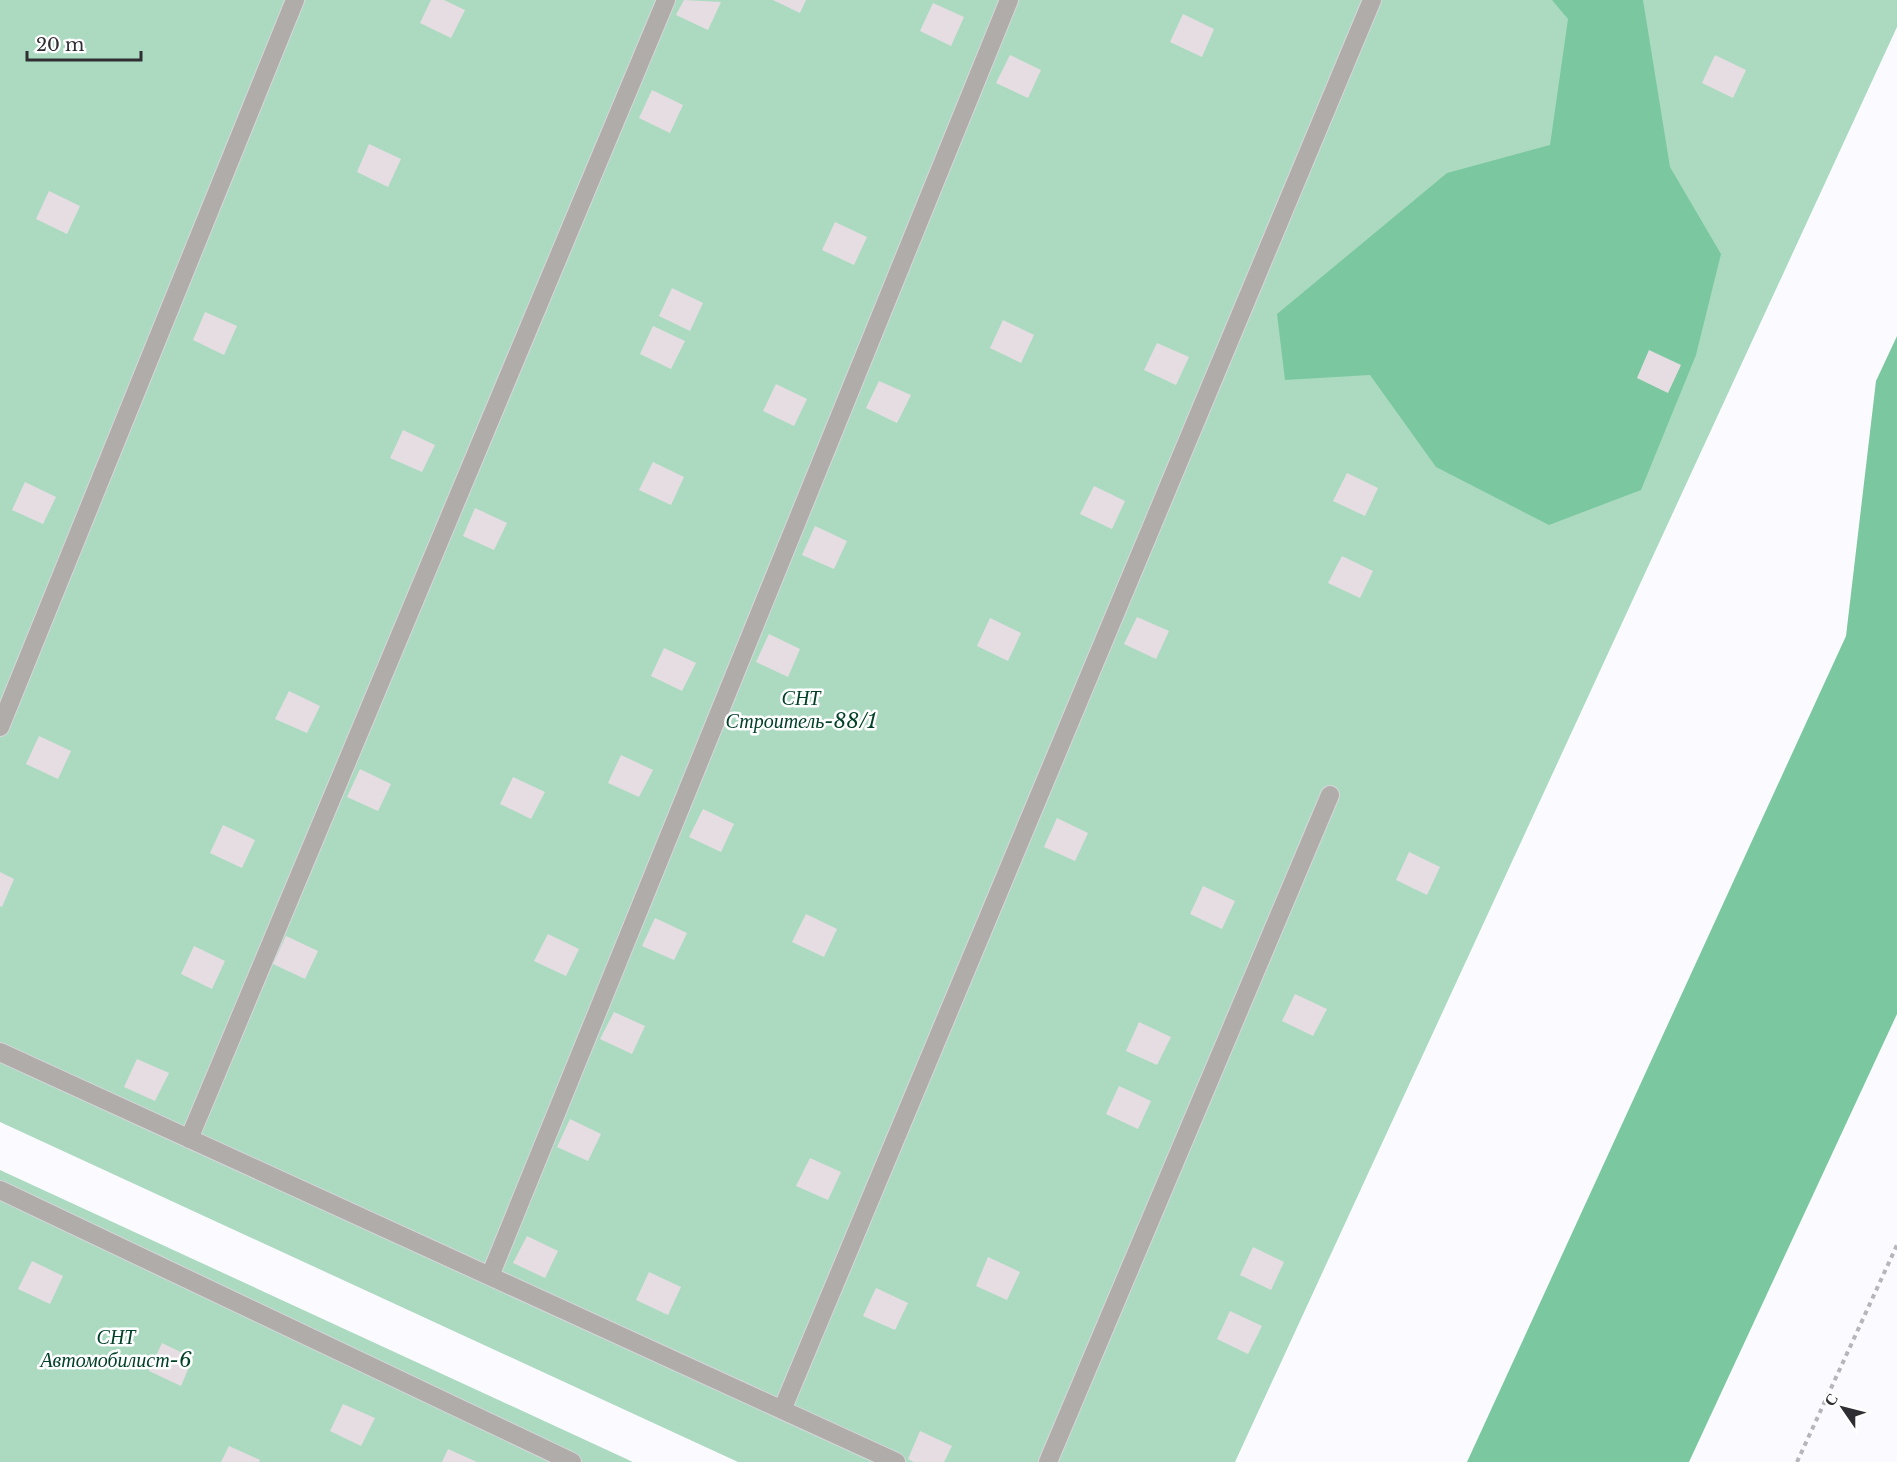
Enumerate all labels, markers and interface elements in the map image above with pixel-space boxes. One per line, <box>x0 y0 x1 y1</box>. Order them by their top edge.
scale bar <box>27 24 141 62</box>
text: 20 m <box>36 34 84 56</box>
park label: СНТ Строитель-88/1 <box>726 686 876 733</box>
park label: СНТ Автомобилист-6 <box>38 1325 192 1372</box>
north arrow <box>1813 1378 1873 1438</box>
text: С <box>1819 1389 1842 1410</box>

